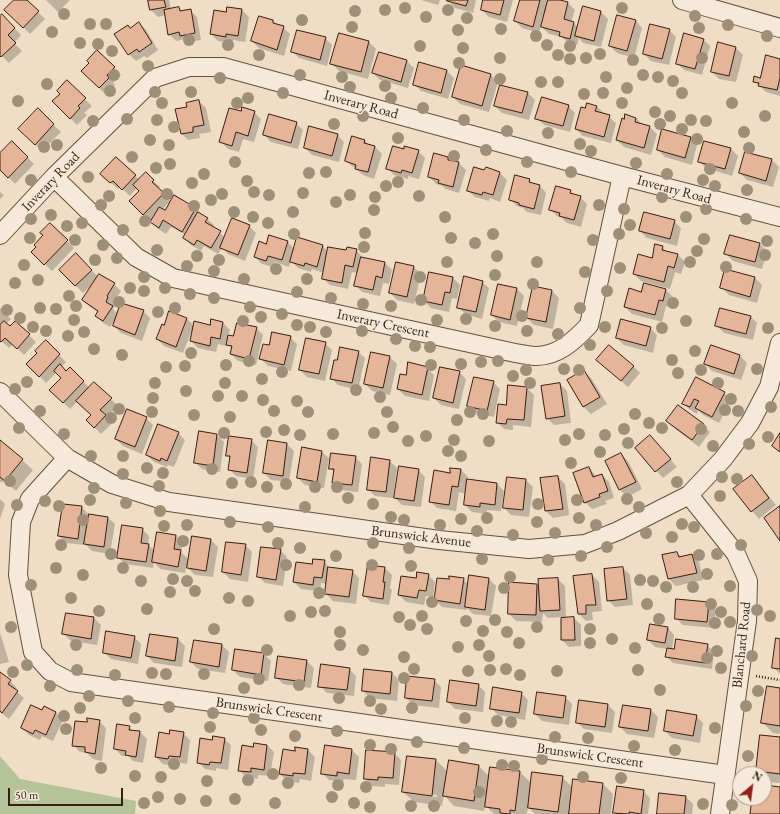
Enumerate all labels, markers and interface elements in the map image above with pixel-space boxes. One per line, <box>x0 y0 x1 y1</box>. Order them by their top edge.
street label: Inverary Road <box>322 87 400 123</box>
street label: Inverary Road <box>18 149 84 215</box>
street label: Inverary Road <box>635 172 713 208</box>
street label: Inverary Crescent <box>335 306 431 342</box>
street label: Brunswick Avenue <box>370 523 472 551</box>
street label: Blanchard Road <box>729 601 755 689</box>
street label: Brunswick Crescent <box>215 694 323 726</box>
street label: Brunswick Crescent <box>536 740 644 772</box>
north arrow <box>732 766 772 806</box>
text: N <box>750 768 765 785</box>
scale bar <box>10 780 125 806</box>
text: 50 m <box>15 787 38 803</box>

